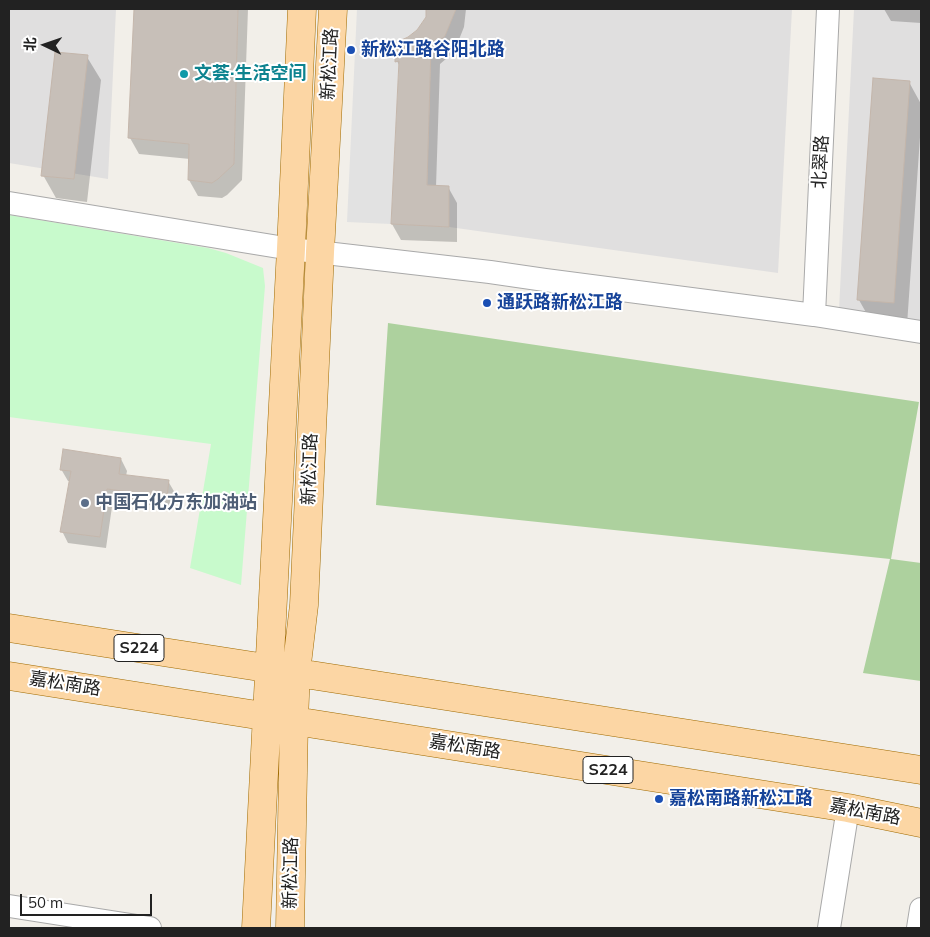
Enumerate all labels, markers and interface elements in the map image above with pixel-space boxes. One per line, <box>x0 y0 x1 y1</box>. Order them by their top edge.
north arrow <box>20 20 70 70</box>
street label: 新松江路 <box>317 27 343 101</box>
text: 北 <box>21 37 39 52</box>
place label: 新松江路谷阳北路 <box>361 39 505 61</box>
marker: 新松江路谷阳北路 <box>345 44 357 56</box>
place label: 文荟·生活空间 <box>194 63 307 85</box>
marker: 文荟·生活空间 <box>178 68 190 80</box>
street label: 北翠路 <box>809 134 833 190</box>
place label: 通跃路新松江路 <box>497 292 623 314</box>
marker: 通跃路新松江路 <box>481 297 493 309</box>
street label: 新松江路 <box>298 433 322 505</box>
place label: 中国石化方东加油站 <box>95 492 257 514</box>
marker: 中国石化方东加油站 <box>79 497 91 509</box>
road number: S224 <box>114 634 164 661</box>
street label: 嘉松南路 <box>28 668 102 700</box>
street label: 嘉松南路 <box>428 731 502 763</box>
road number: S224 <box>583 756 633 784</box>
place label: 嘉松南路新松江路 <box>669 788 813 810</box>
marker: 嘉松南路新松江路 <box>653 793 665 805</box>
street label: 嘉松南路 <box>828 795 902 829</box>
street label: 新松江路 <box>280 837 302 909</box>
scale bar <box>22 884 155 916</box>
text: 50 m <box>28 893 63 912</box>

